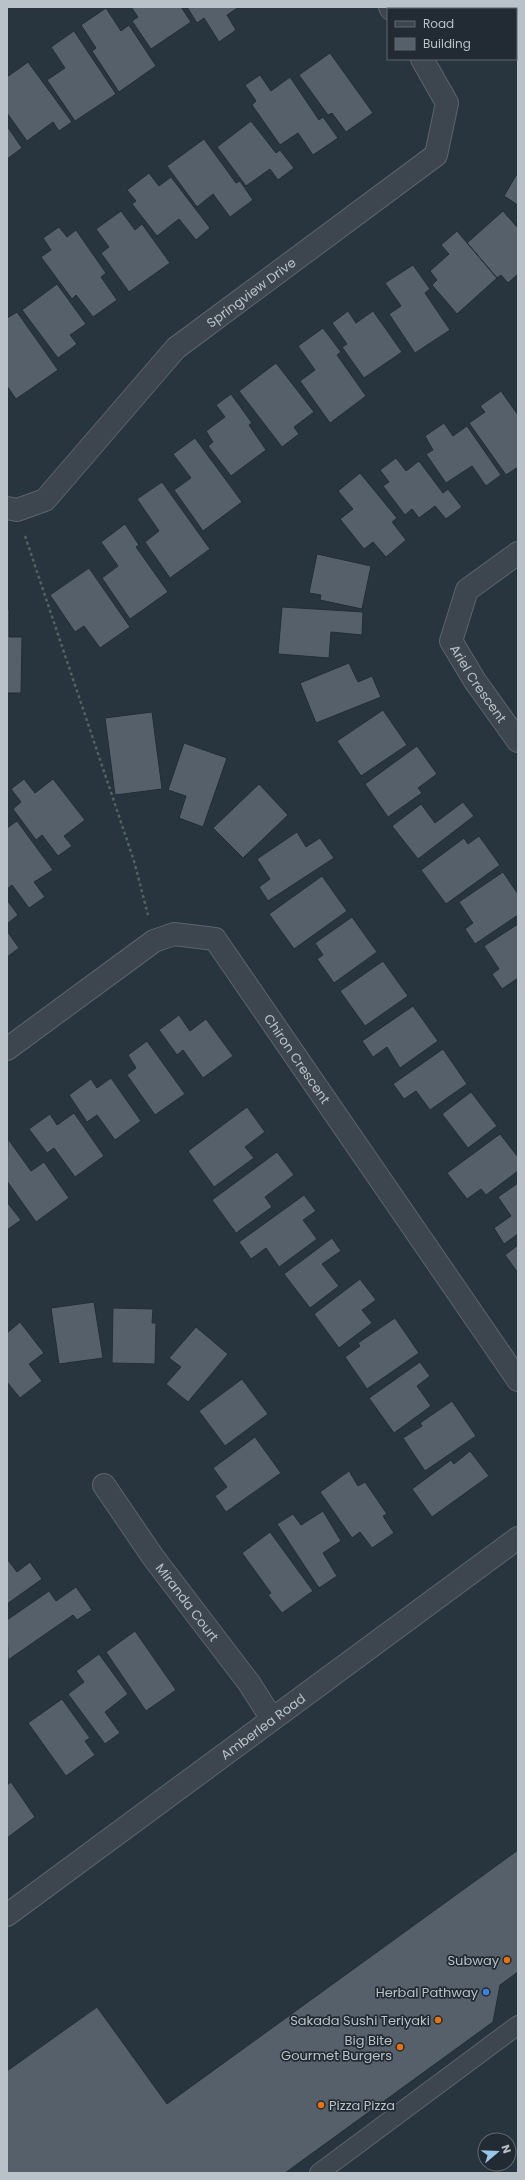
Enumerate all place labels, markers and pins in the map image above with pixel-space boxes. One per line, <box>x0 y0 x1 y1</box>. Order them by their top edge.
place label: Subway <box>447 1951 500 1970</box>
marker: Subway <box>502 1955 512 1965</box>
place label: Herbal Pathway <box>376 1983 479 2002</box>
marker: Herbal Pathway <box>481 1987 491 1997</box>
place label: Sakada Sushi Teriyaki <box>290 2011 430 2030</box>
marker: Sakada Sushi Teriyaki <box>433 2015 443 2025</box>
place label: Big Bite Gourmet Burgers <box>281 2031 392 2065</box>
marker: Big Bite Gourmet Burgers <box>395 2042 405 2052</box>
place label: Pizza Pizza <box>329 2096 395 2115</box>
marker: Pizza Pizza <box>316 2100 326 2110</box>

